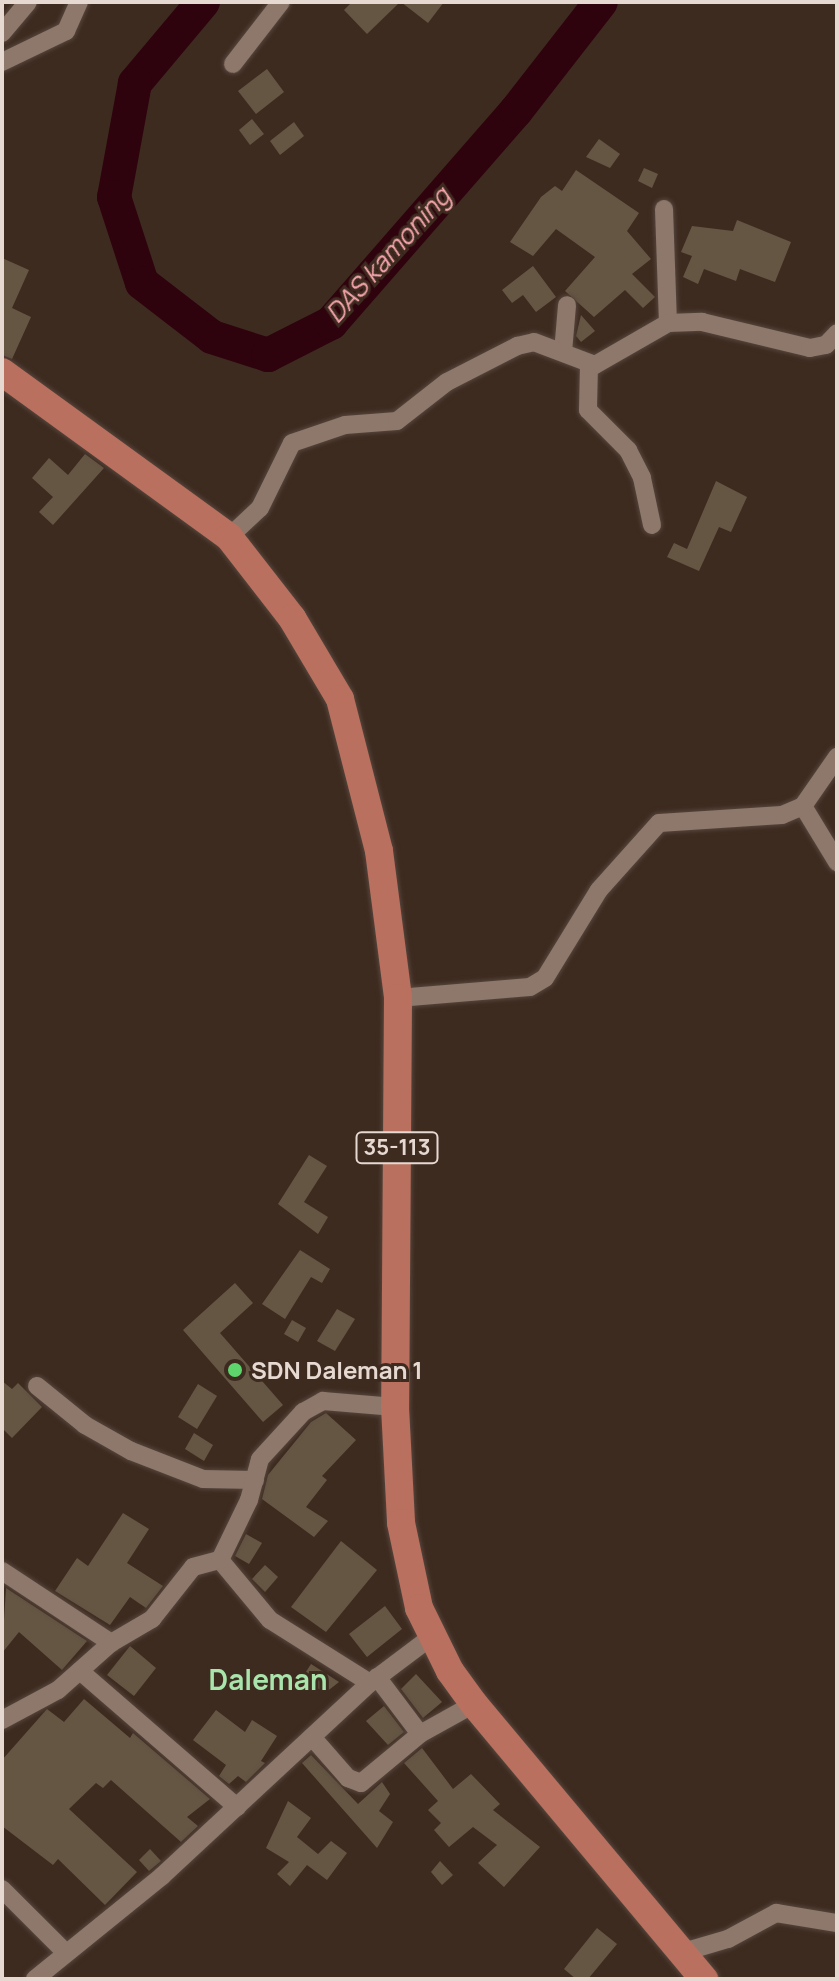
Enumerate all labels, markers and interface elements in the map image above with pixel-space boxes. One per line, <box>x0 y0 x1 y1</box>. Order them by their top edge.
water label: DAS kamoning <box>319 181 457 329</box>
road number: 35-113 <box>355 1130 439 1166</box>
place label: SDN Daleman 1 <box>251 1356 423 1384</box>
marker: SDN Daleman 1 <box>226 1361 244 1379</box>
district label: Daleman <box>209 1662 327 1696</box>

